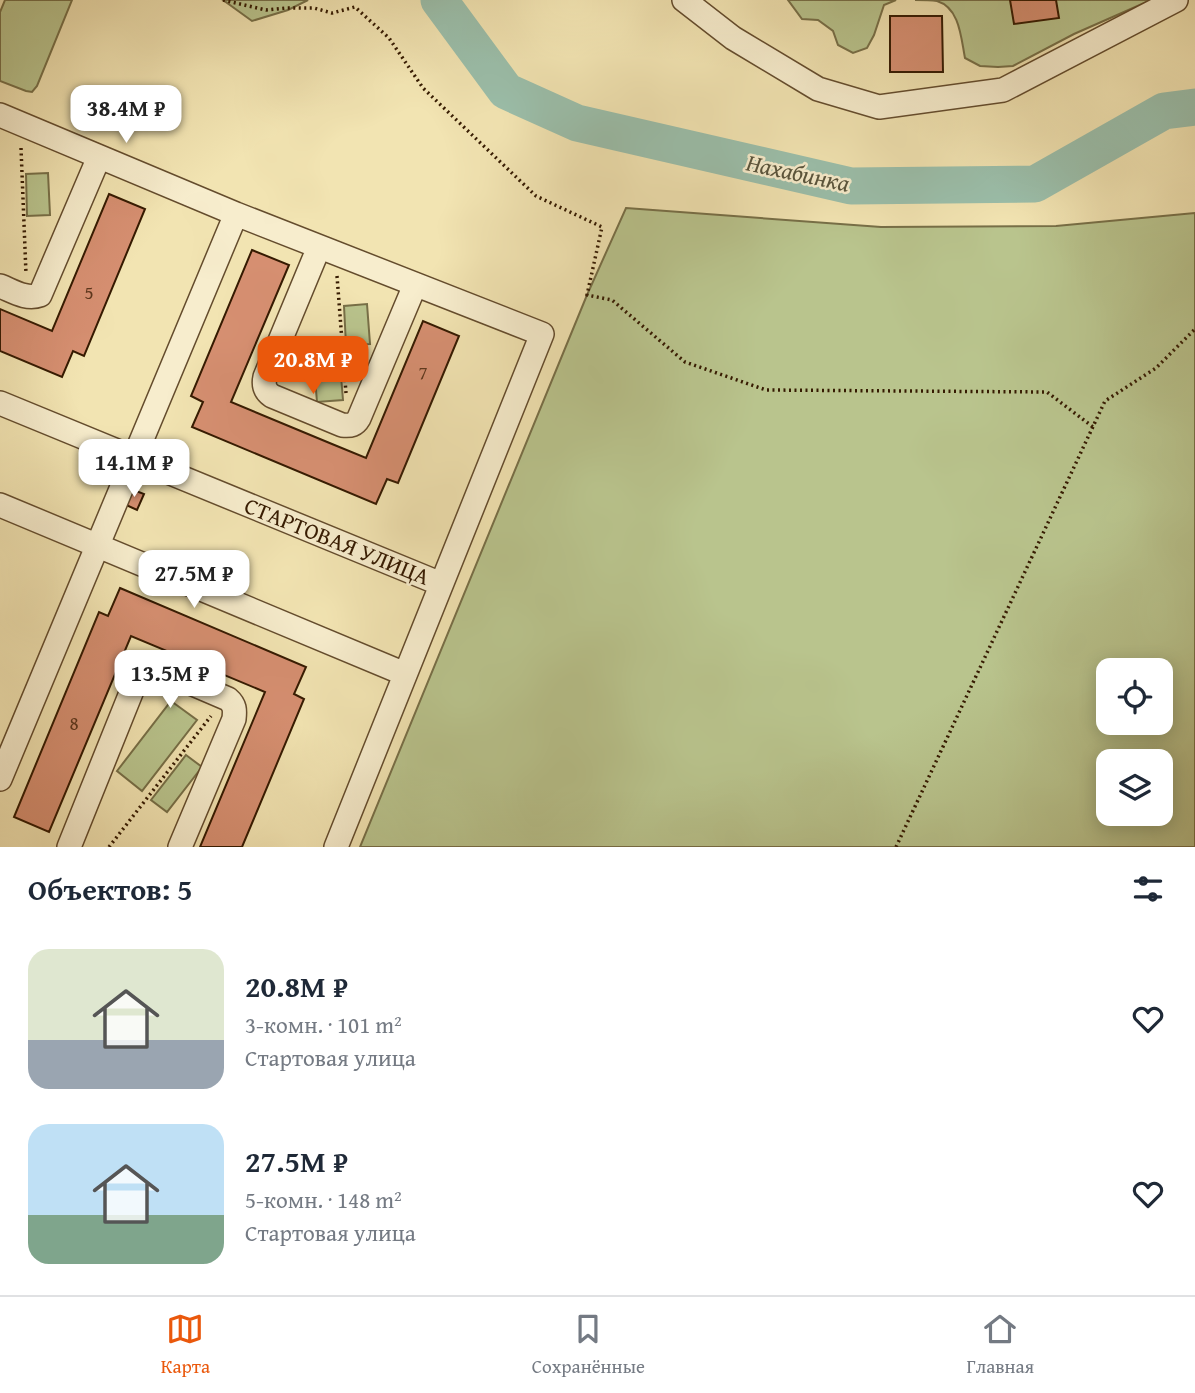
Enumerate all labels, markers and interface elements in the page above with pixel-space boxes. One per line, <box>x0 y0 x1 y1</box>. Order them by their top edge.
pin: 38.4M ₽ <box>61 86 191 145</box>
text: 38.4M ₽ <box>86 91 166 124</box>
water label: Нахабинка <box>743 144 853 201</box>
house number: 5 <box>84 278 94 306</box>
pin: 20.8M ₽ <box>248 336 378 396</box>
text: 20.8M ₽ <box>273 342 353 375</box>
house number: 7 <box>418 358 428 386</box>
pin: 14.1M ₽ <box>69 440 199 499</box>
text: 14.1M ₽ <box>94 445 174 478</box>
street label: СТАРТОВАЯ УЛИЦА <box>240 488 435 593</box>
pin: 27.5M ₽ <box>129 550 259 610</box>
text: 27.5M ₽ <box>154 556 234 589</box>
pin: 13.5M ₽ <box>105 650 235 710</box>
text: 13.5M ₽ <box>130 656 210 689</box>
map controls <box>1096 658 1173 826</box>
button: locate <box>1096 658 1173 735</box>
house number: 8 <box>69 709 79 737</box>
button: layers <box>1096 749 1173 826</box>
text: Объектов: 5 <box>28 867 192 911</box>
icon: filters <box>1129 870 1167 908</box>
text: 20.8M ₽ <box>245 964 348 1008</box>
icon: home <box>84 977 168 1061</box>
icon: heart <box>1129 1000 1167 1038</box>
text: 3-комн. · 101 m² <box>245 1008 402 1041</box>
text: Стартовая улица <box>245 1041 416 1074</box>
text: 27.5M ₽ <box>245 1139 348 1183</box>
icon: home <box>84 1152 168 1236</box>
icon: heart <box>1129 1175 1167 1213</box>
text: 5-комн. · 148 m² <box>245 1183 402 1216</box>
text: Стартовая улица <box>245 1216 416 1249</box>
tab: Карта <box>161 1310 210 1380</box>
tab: Сохранённые <box>532 1310 645 1380</box>
tab: Главная <box>967 1310 1034 1380</box>

